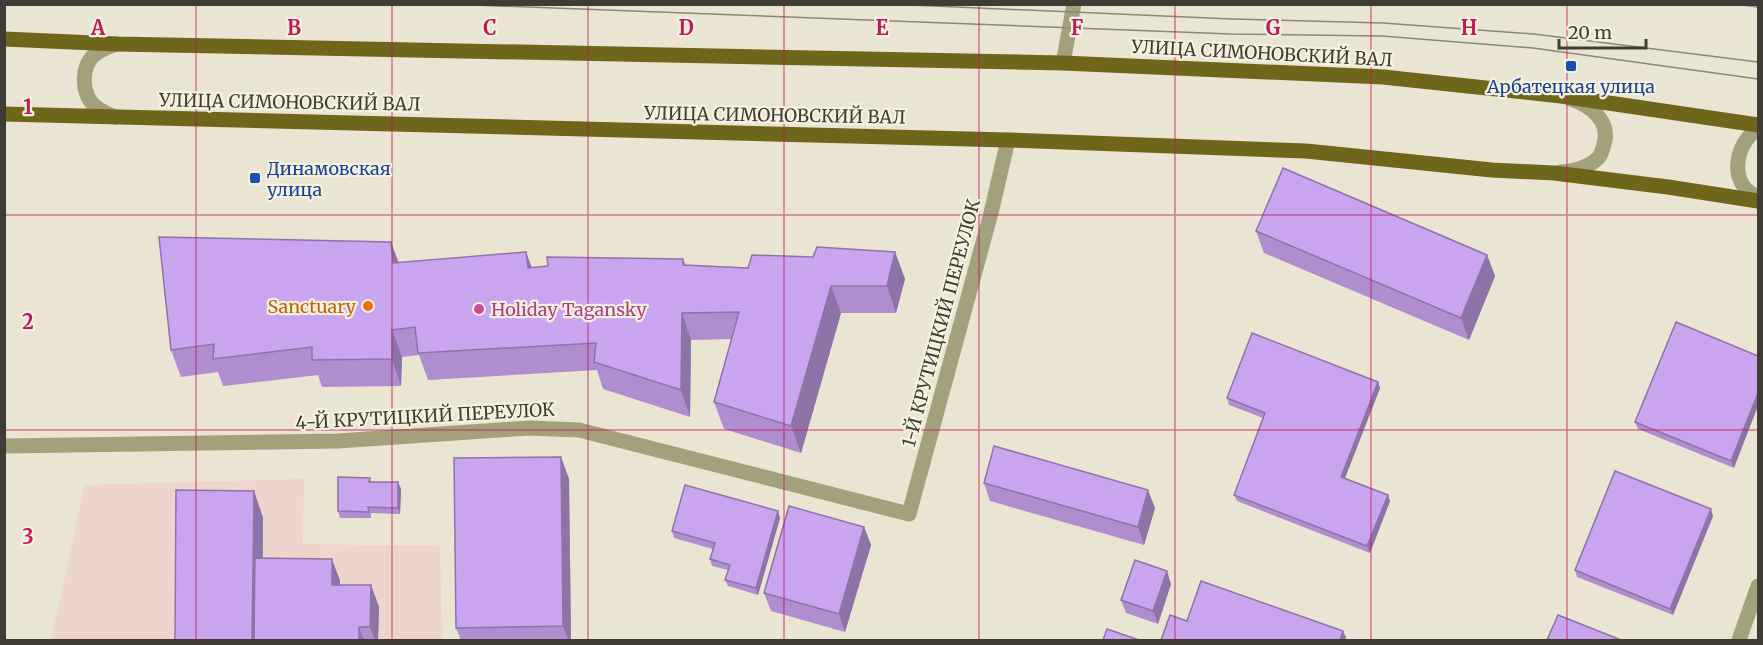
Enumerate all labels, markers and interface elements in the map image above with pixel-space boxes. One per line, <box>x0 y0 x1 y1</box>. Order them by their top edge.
scale bar <box>1559 12 1646 50</box>
text: A <box>90 15 106 40</box>
text: B <box>287 15 301 40</box>
text: C <box>483 15 497 40</box>
text: D <box>678 15 694 40</box>
text: E <box>875 15 889 40</box>
text: F <box>1071 15 1084 40</box>
text: G <box>1266 15 1281 40</box>
text: H <box>1461 15 1477 40</box>
text: 20 m <box>1568 21 1612 44</box>
street label: УЛИЦА СИМОНОВСКИЙ ВАЛ <box>1130 35 1393 71</box>
marker: Арбатецкая улица <box>1564 59 1578 73</box>
place label: Арбатецкая улица <box>1486 75 1655 98</box>
street label: УЛИЦА СИМОНОВСКИЙ ВАЛ <box>158 88 421 116</box>
text: 1 <box>23 94 33 119</box>
street label: УЛИЦА СИМОНОВСКИЙ ВАЛ <box>643 101 906 129</box>
place label: Динамовская улица <box>267 157 391 201</box>
marker: Динамовская улица <box>248 171 262 185</box>
street label: 1-Й КРУТИЦКИЙ ПЕРЕУЛОК <box>897 196 985 449</box>
place label: Sanctuary <box>267 295 357 318</box>
place label: Holiday Tagansky <box>491 298 647 321</box>
marker: Sanctuary <box>361 299 375 313</box>
marker: Holiday Tagansky <box>472 302 486 316</box>
text: 2 <box>22 309 34 334</box>
street label: 4-Й КРУТИЦКИЙ ПЕРЕУЛОК <box>295 398 555 434</box>
text: 3 <box>22 524 34 549</box>

